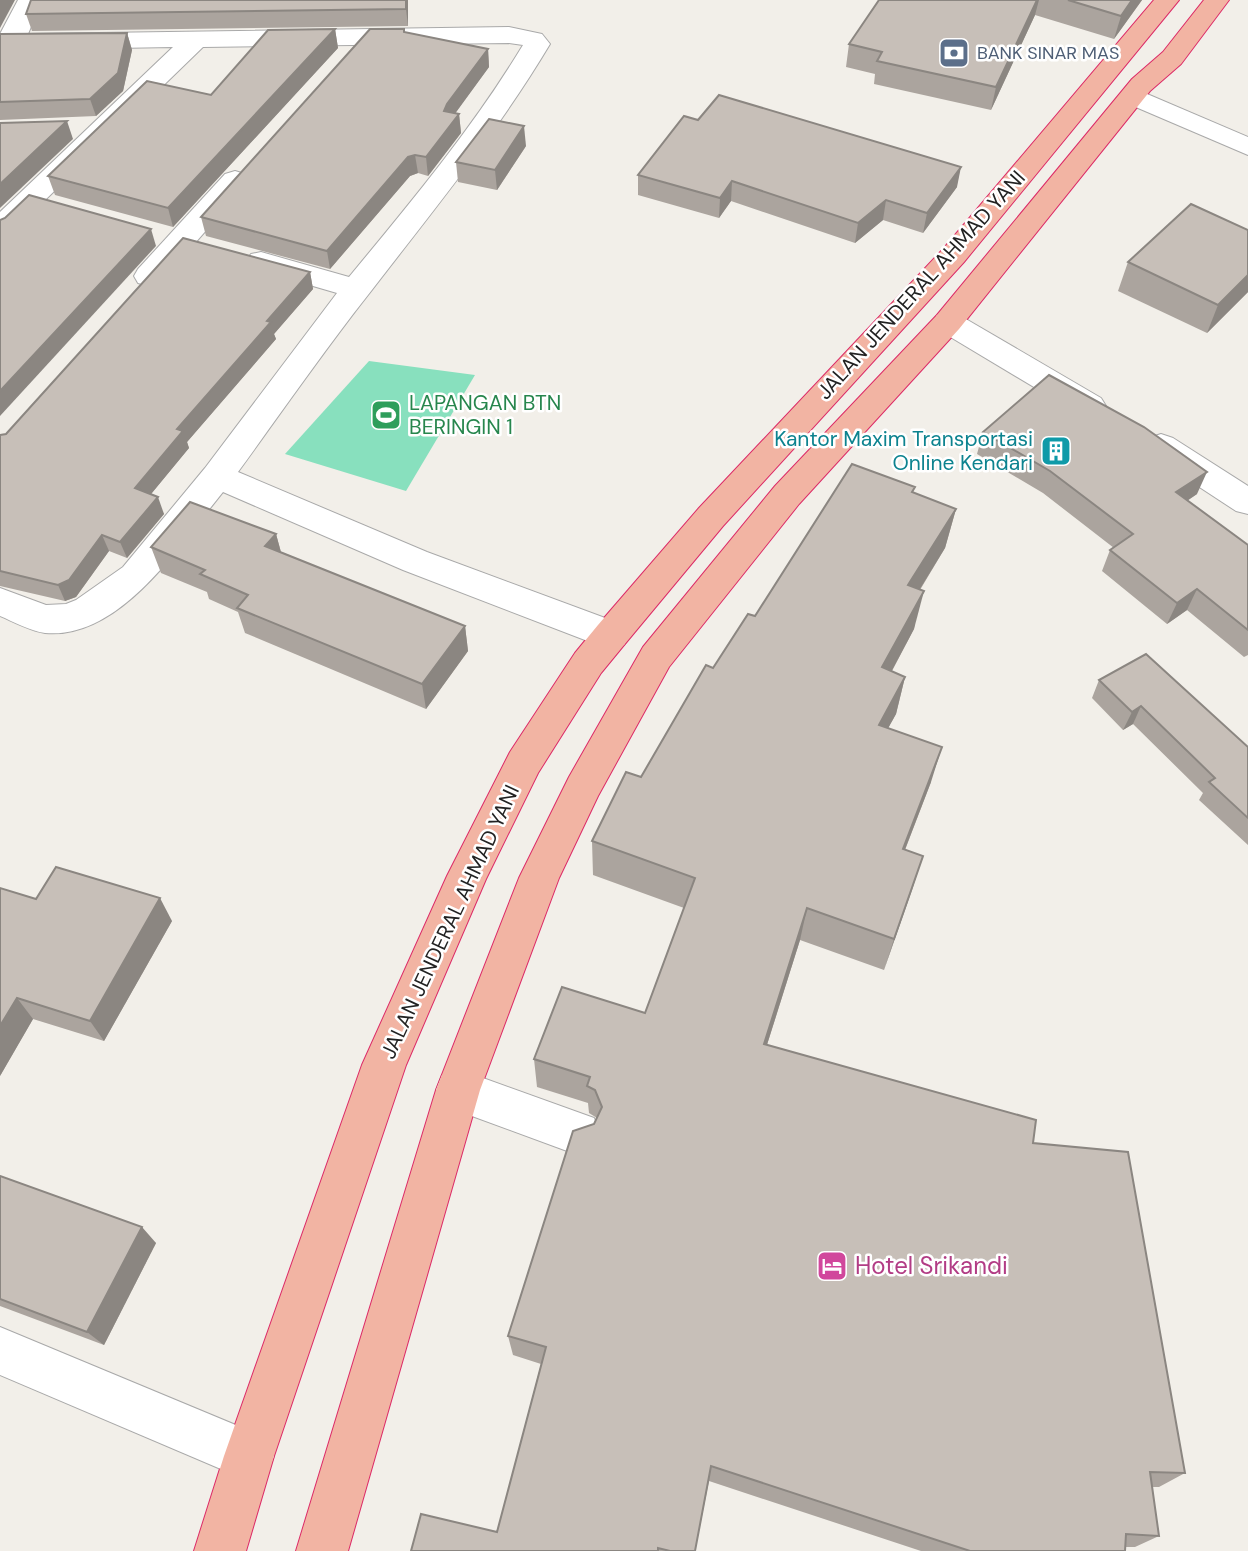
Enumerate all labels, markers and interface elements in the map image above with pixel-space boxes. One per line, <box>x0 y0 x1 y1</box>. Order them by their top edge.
bank icon: BANK SINAR MAS <box>937 36 971 70</box>
place label: BANK SINAR MAS <box>977 41 1119 65</box>
street label: JALAN JENDERAL AHMAD YANI <box>811 164 1031 406</box>
place label: LAPANGAN BTN BERINGIN 1 <box>409 389 561 441</box>
sports icon: LAPANGAN BTN BERINGIN 1 <box>369 398 403 432</box>
place label: Kantor Maxim Transportasi Online Kendari <box>774 425 1033 477</box>
building icon: Kantor Maxim Transportasi Online Kendari <box>1039 434 1073 468</box>
street label: JALAN JENDERAL AHMAD YANI <box>374 781 526 1063</box>
hotel icon: Hotel Srikandi <box>815 1249 849 1283</box>
place label: Hotel Srikandi <box>855 1250 1008 1281</box>

